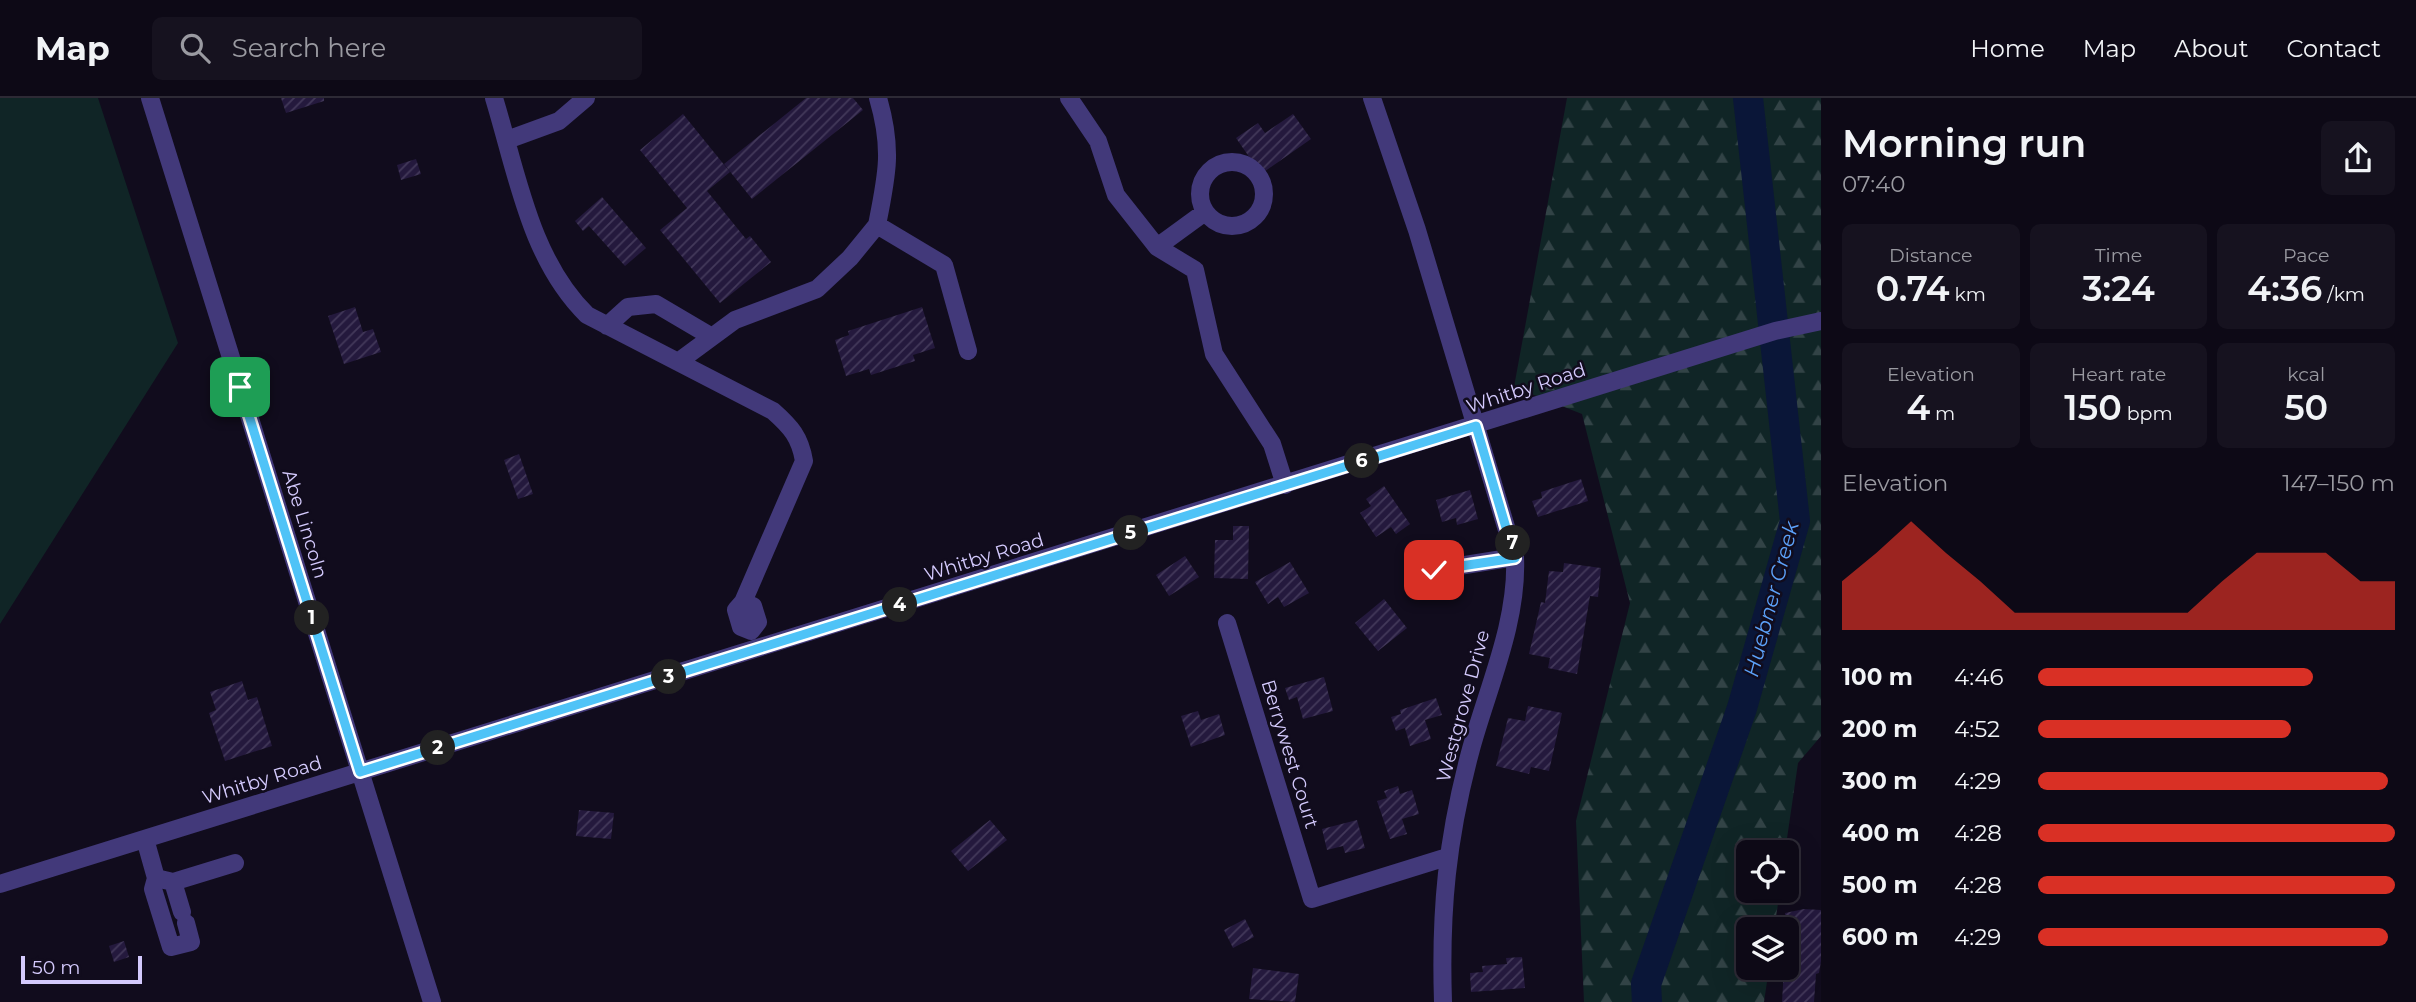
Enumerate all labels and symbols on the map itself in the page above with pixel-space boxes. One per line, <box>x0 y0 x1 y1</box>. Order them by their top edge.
pin <box>210 357 270 417</box>
street label: Whitby Road <box>1464 358 1588 418</box>
pin: 6 <box>1344 444 1380 478</box>
street label: Abe Lincoln <box>278 467 332 581</box>
pin: 5 <box>1114 516 1148 550</box>
water label: Huebner Creek <box>1738 517 1804 680</box>
pin: 7 <box>1496 526 1530 560</box>
street label: Whitby Road <box>921 528 1047 586</box>
pin <box>1404 540 1464 600</box>
pin: 4 <box>883 588 918 622</box>
pin: 1 <box>294 601 330 636</box>
street label: Westgrove Drive <box>1432 627 1494 785</box>
pin: 3 <box>652 660 686 694</box>
street label: Berrywest Court <box>1256 677 1324 831</box>
pin: 2 <box>420 730 456 766</box>
street label: Whitby Road <box>199 751 325 809</box>
scale bar <box>21 953 142 985</box>

